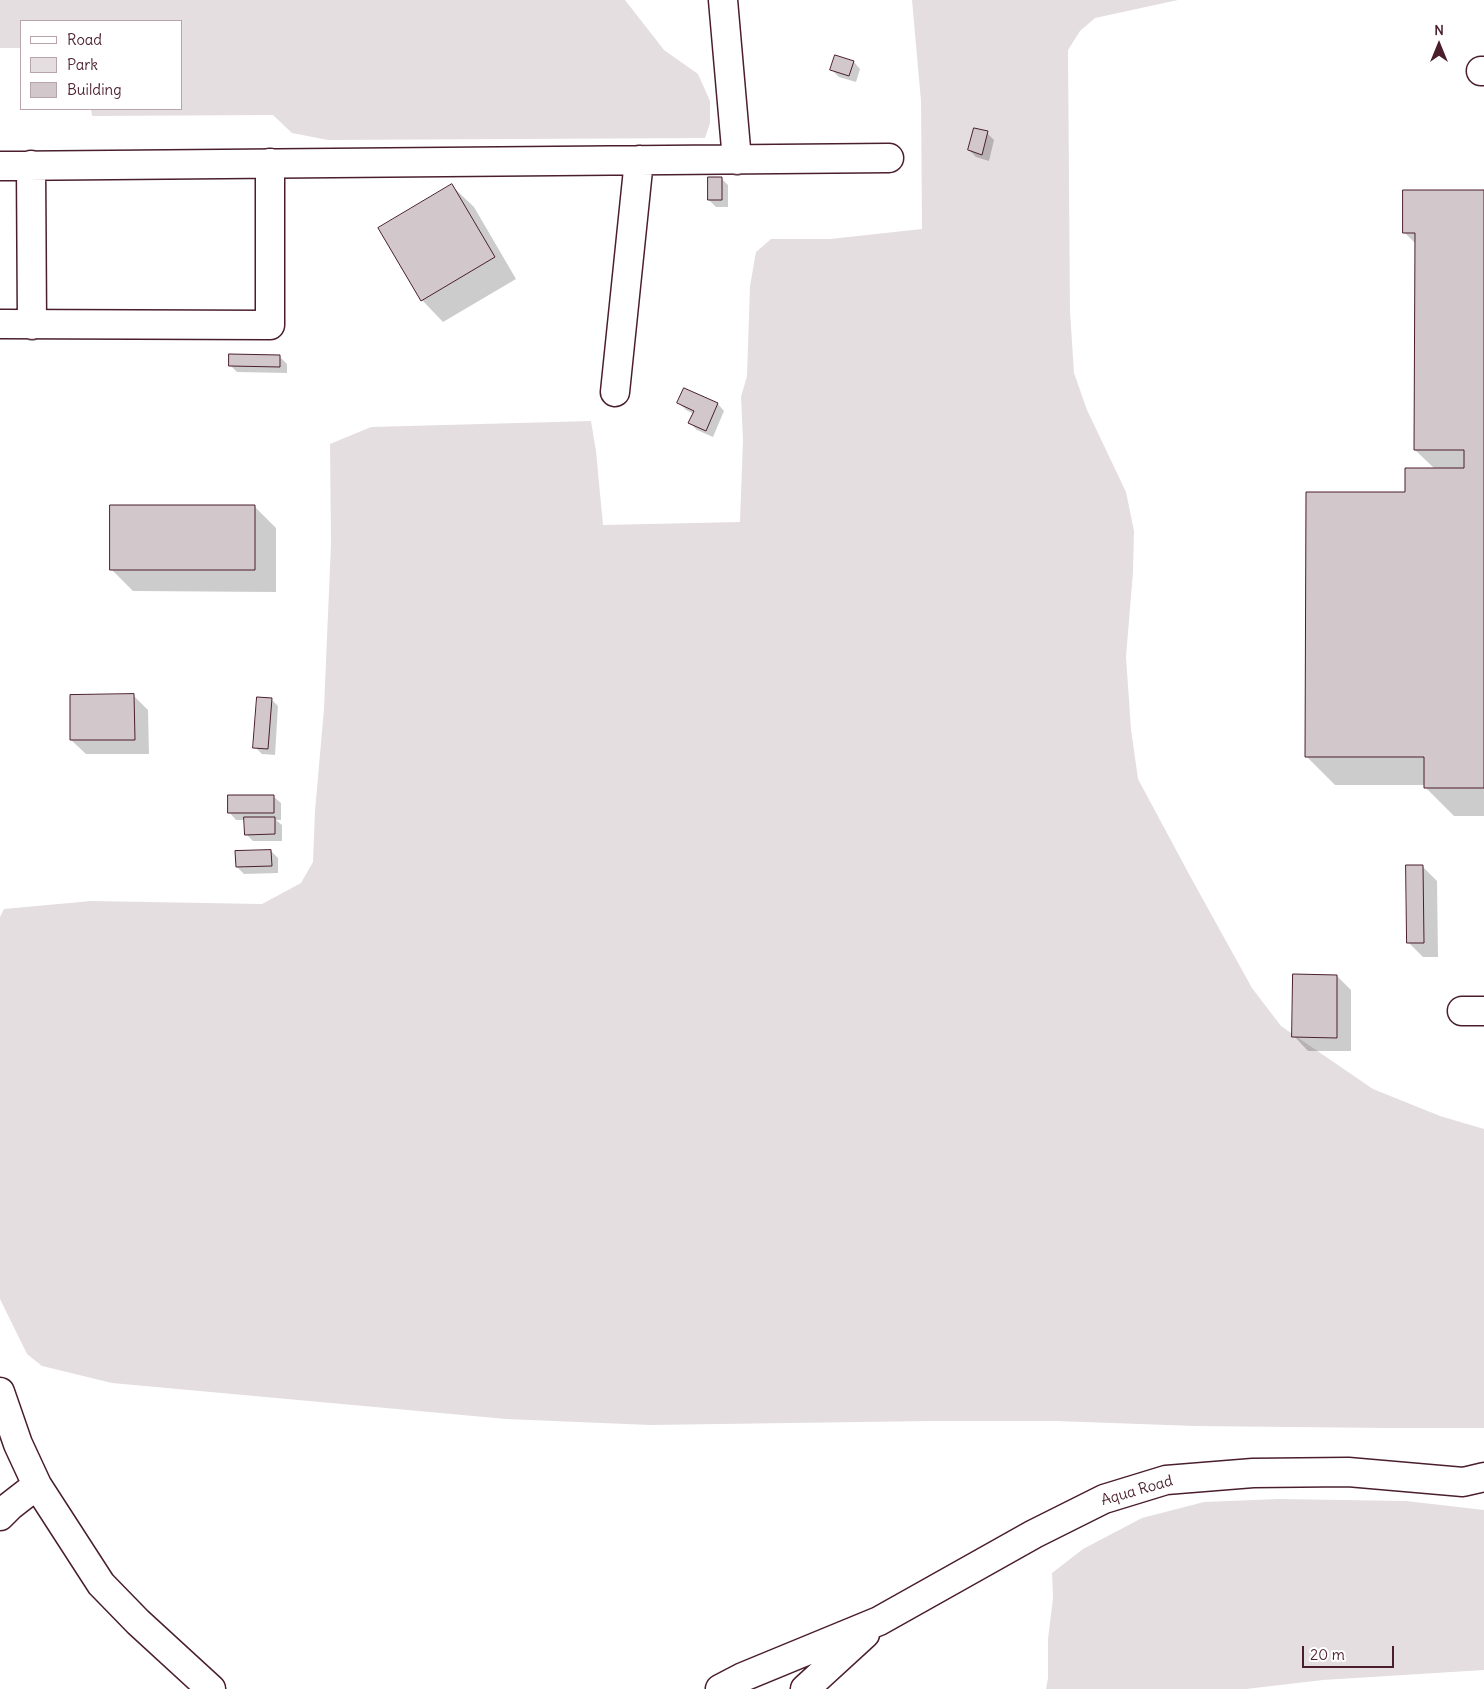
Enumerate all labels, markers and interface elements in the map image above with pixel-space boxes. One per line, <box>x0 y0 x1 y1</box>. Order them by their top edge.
legend <box>20 20 182 110</box>
north arrow <box>1414 20 1464 70</box>
text: N <box>1434 21 1444 39</box>
text: Road <box>67 30 102 49</box>
text: Park <box>67 55 98 74</box>
text: Building <box>67 80 122 99</box>
street label: Aqua Road <box>1099 1472 1175 1510</box>
scale bar <box>1304 1636 1396 1668</box>
text: 20 m <box>1310 1645 1345 1664</box>

